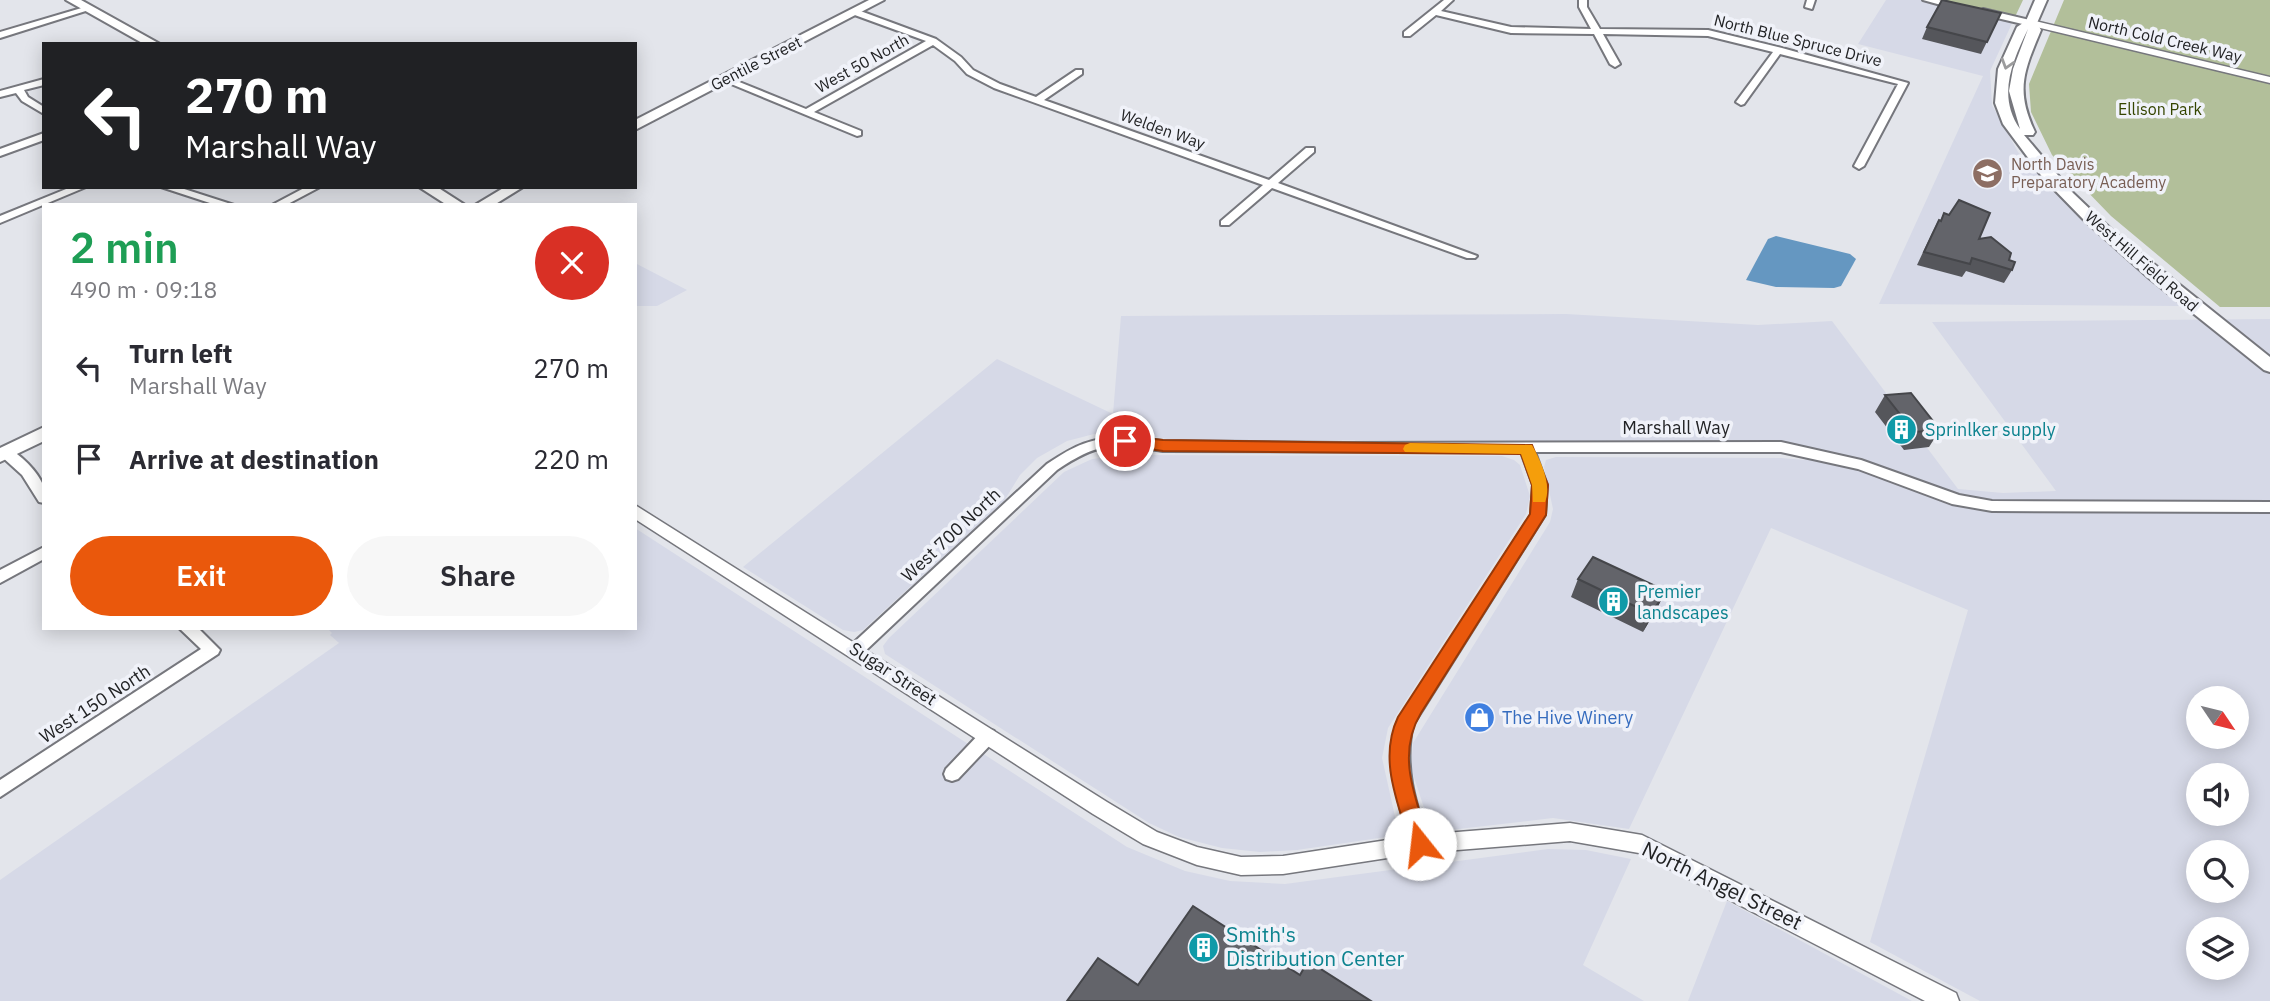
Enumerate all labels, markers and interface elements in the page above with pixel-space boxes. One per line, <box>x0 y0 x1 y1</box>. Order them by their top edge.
street label: North Blue Spruce Drive <box>1712 9 1884 71</box>
street label: North Cold Creek Way <box>2086 12 2244 66</box>
street label: West 50 North <box>812 29 912 97</box>
street label: Gentile Street <box>707 32 805 94</box>
one-way arrow <box>2001 57 2016 69</box>
text: 270 m <box>185 63 329 126</box>
icon: left <box>70 70 161 161</box>
park label: Ellison Park <box>2118 99 2203 119</box>
street label: Welden Way <box>1118 104 1208 154</box>
text: Marshall Way <box>185 125 377 167</box>
place label: North Davis Preparatory Academy <box>2011 154 2166 192</box>
school or university icon: North Davis Preparatory Academy <box>1971 156 2005 190</box>
street label: West Hill Field Road <box>2081 206 2203 316</box>
text: 2 min <box>70 220 179 275</box>
button: close <box>535 226 609 300</box>
text: 490 m · 09:18 <box>70 274 217 304</box>
text: Turn left <box>129 336 232 370</box>
icon: left <box>70 349 108 387</box>
text: 270 m <box>533 351 609 385</box>
text: Marshall Way <box>129 370 267 400</box>
pin <box>1095 411 1155 471</box>
building icon: Sprinlker supply <box>1885 413 1919 447</box>
street label: Marshall Way <box>1622 416 1730 439</box>
place label: Sprinlker supply <box>1925 418 2056 441</box>
icon: arrive <box>1106 422 1144 460</box>
icon: arrive <box>70 440 108 478</box>
text: Arrive at destination <box>129 442 379 476</box>
text: 220 m <box>533 442 609 476</box>
street label: West 700 North <box>896 483 1005 587</box>
button: Exit <box>70 536 333 616</box>
button: Share <box>347 536 609 616</box>
place label: Premier landscapes <box>1637 580 1729 624</box>
building icon: Premier landscapes <box>1597 585 1631 619</box>
street label: Sugar Street <box>845 637 941 710</box>
street label: West 150 North <box>35 659 154 748</box>
north arrow <box>2186 686 2249 749</box>
map controls <box>2186 686 2249 980</box>
shop icon: The Hive Winery <box>1462 701 1496 735</box>
place label: The Hive Winery <box>1502 706 1633 729</box>
button: sound <box>2186 763 2249 826</box>
position arrow <box>1383 807 1457 881</box>
street label: North Angel Street <box>1638 834 1807 936</box>
button: search <box>2186 840 2249 903</box>
button: layers <box>2186 917 2249 980</box>
place label: Smith's Distribution Center <box>1226 920 1404 972</box>
building icon: Smith's Distribution Center <box>1186 930 1220 964</box>

